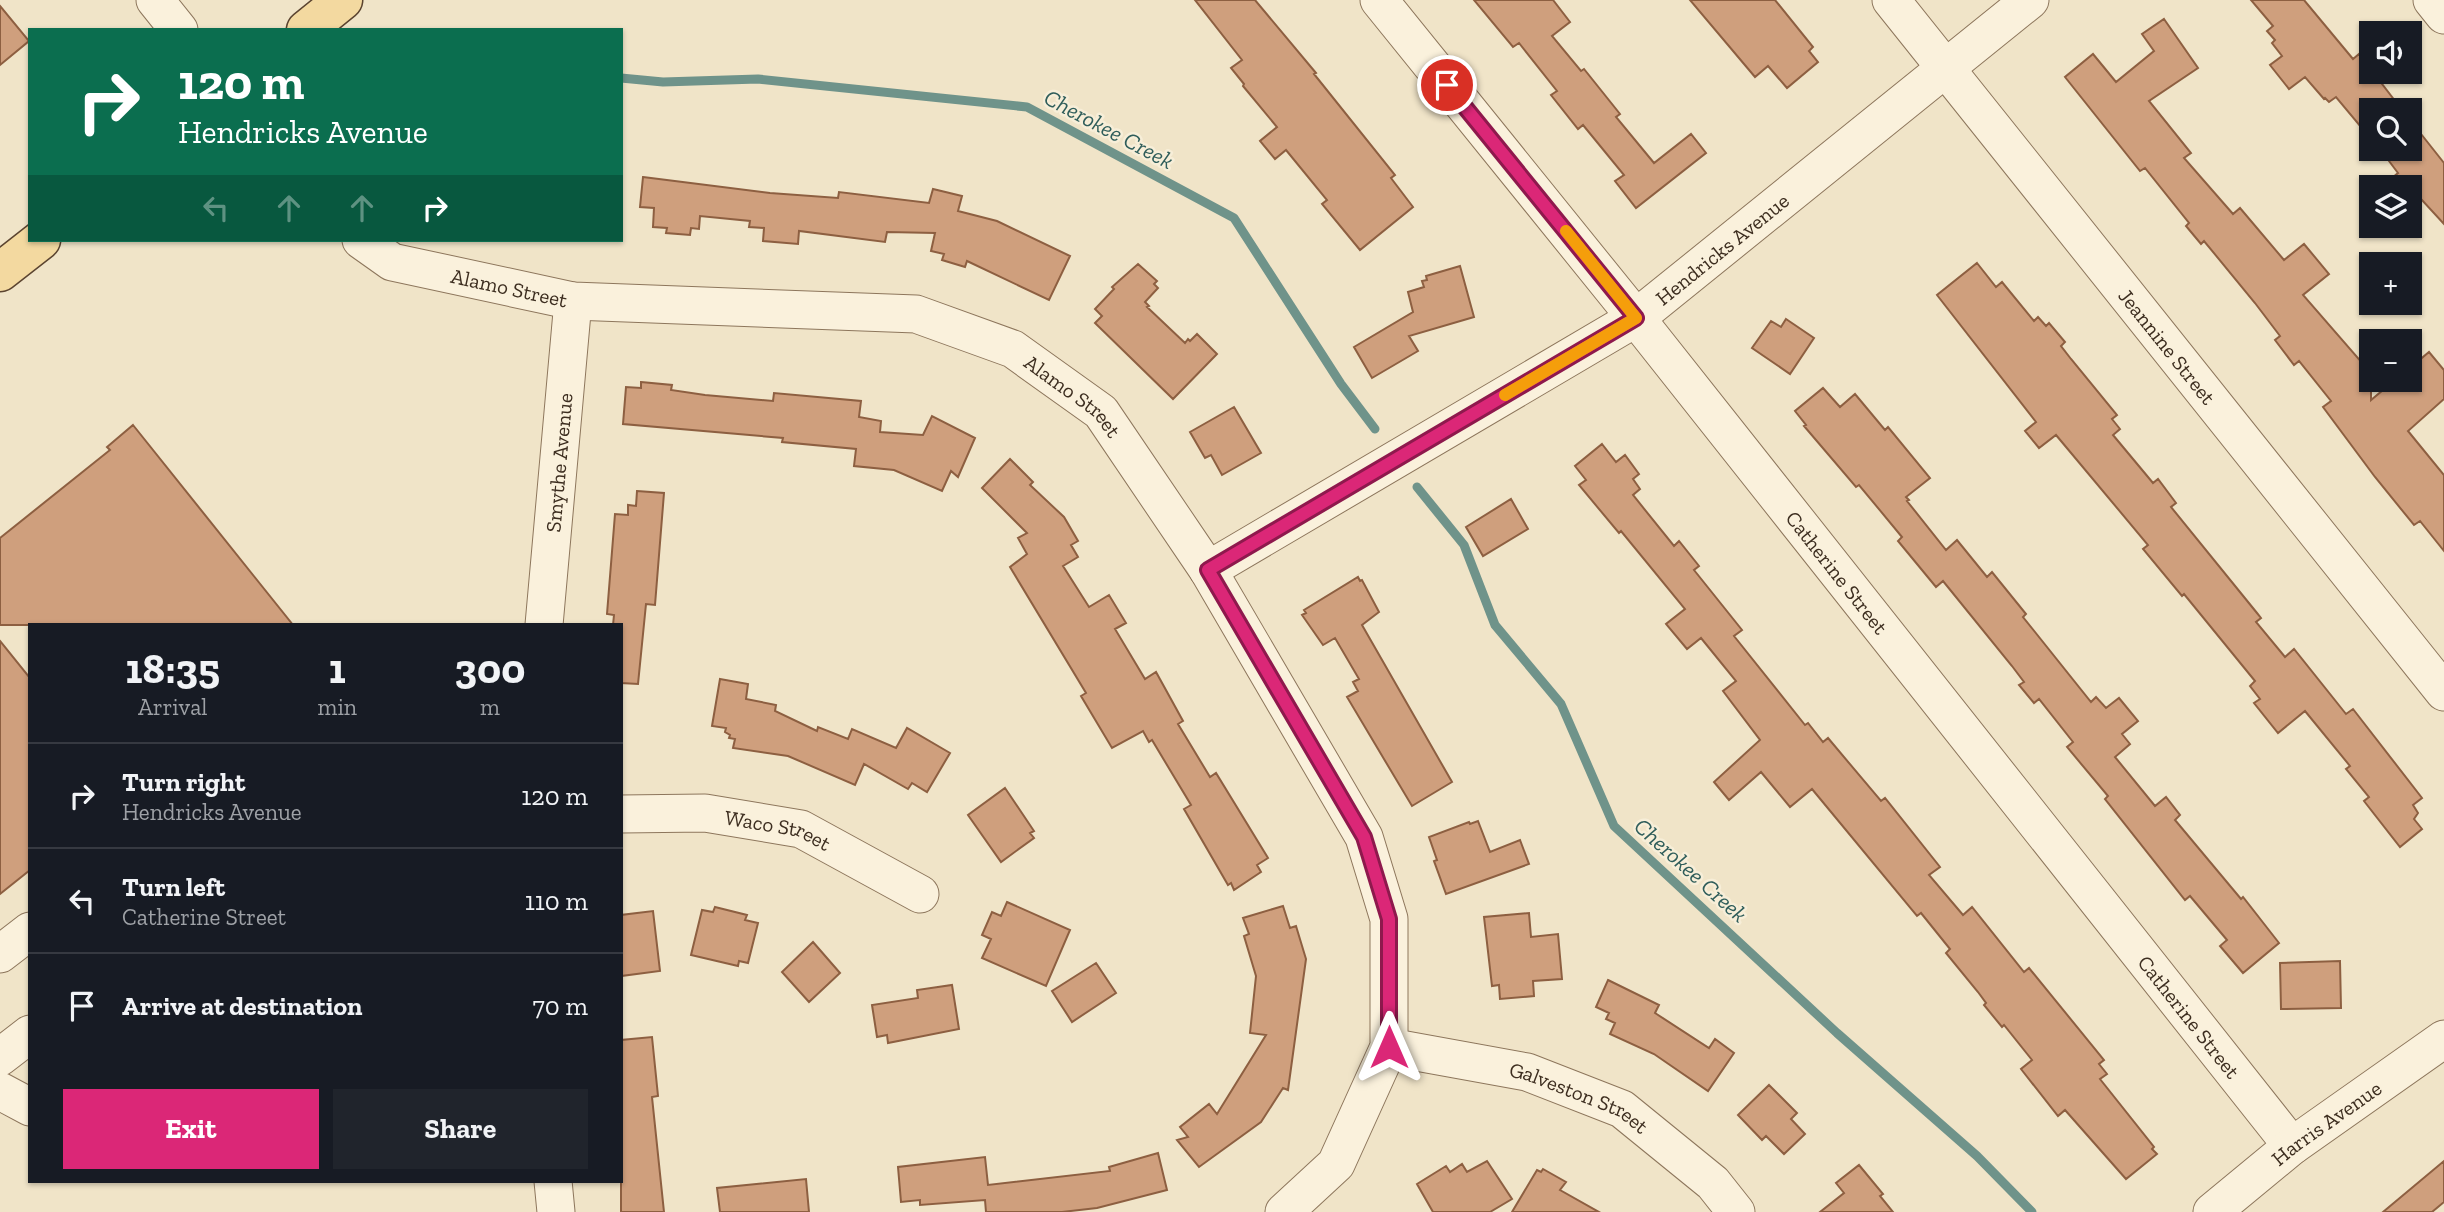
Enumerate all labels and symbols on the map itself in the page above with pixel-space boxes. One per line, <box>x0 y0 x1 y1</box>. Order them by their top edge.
pin <box>1417 55 1477 115</box>
water label: Cherokee Creek <box>1039 83 1179 175</box>
street label: Hendricks Avenue <box>1650 187 1794 310</box>
street label: Alamo Street <box>449 263 570 312</box>
street label: Jeannine Street <box>2114 283 2222 409</box>
street label: Alamo Street <box>1020 349 1127 442</box>
street label: Smythe Avenue <box>540 392 577 533</box>
street label: Catherine Street <box>1781 506 1894 639</box>
street label: Waco Street <box>723 804 836 856</box>
water label: Cherokee Creek <box>1629 812 1753 928</box>
street label: Catherine Street <box>2133 950 2246 1083</box>
position arrow <box>1352 1010 1426 1084</box>
street label: Galveston Street <box>1508 1057 1654 1138</box>
street label: Harris Avenue <box>2266 1075 2386 1171</box>

